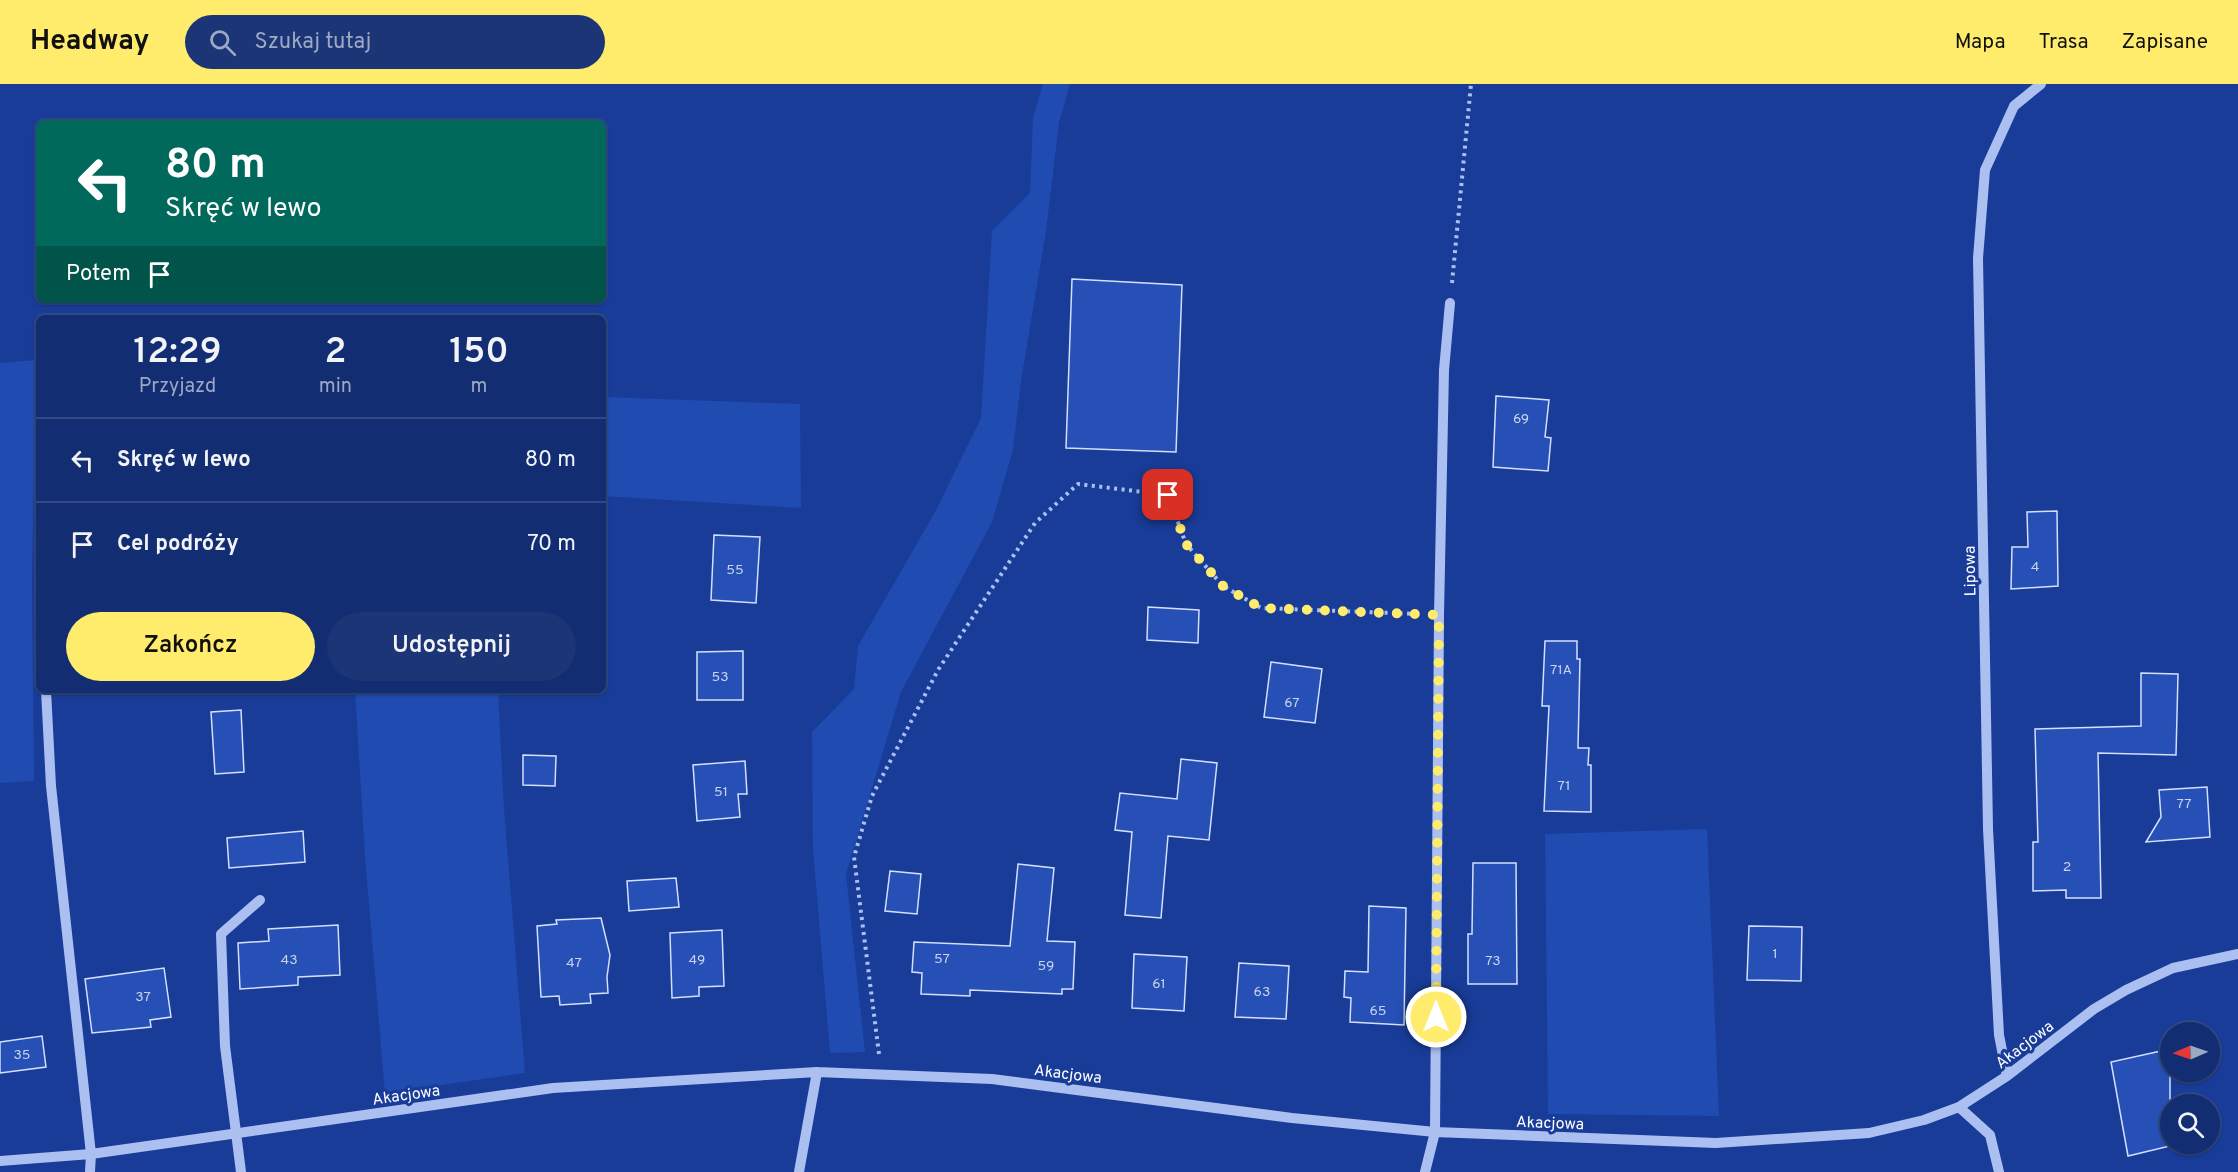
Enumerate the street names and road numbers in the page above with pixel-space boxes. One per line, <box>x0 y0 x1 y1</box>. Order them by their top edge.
street label: Lipowa <box>1961 545 1981 597</box>
street label: Akacjowa <box>1992 1017 2058 1074</box>
street label: Akacjowa <box>1033 1061 1103 1089</box>
street label: Akacjowa <box>371 1081 441 1111</box>
street label: Akacjowa <box>1516 1113 1584 1135</box>

